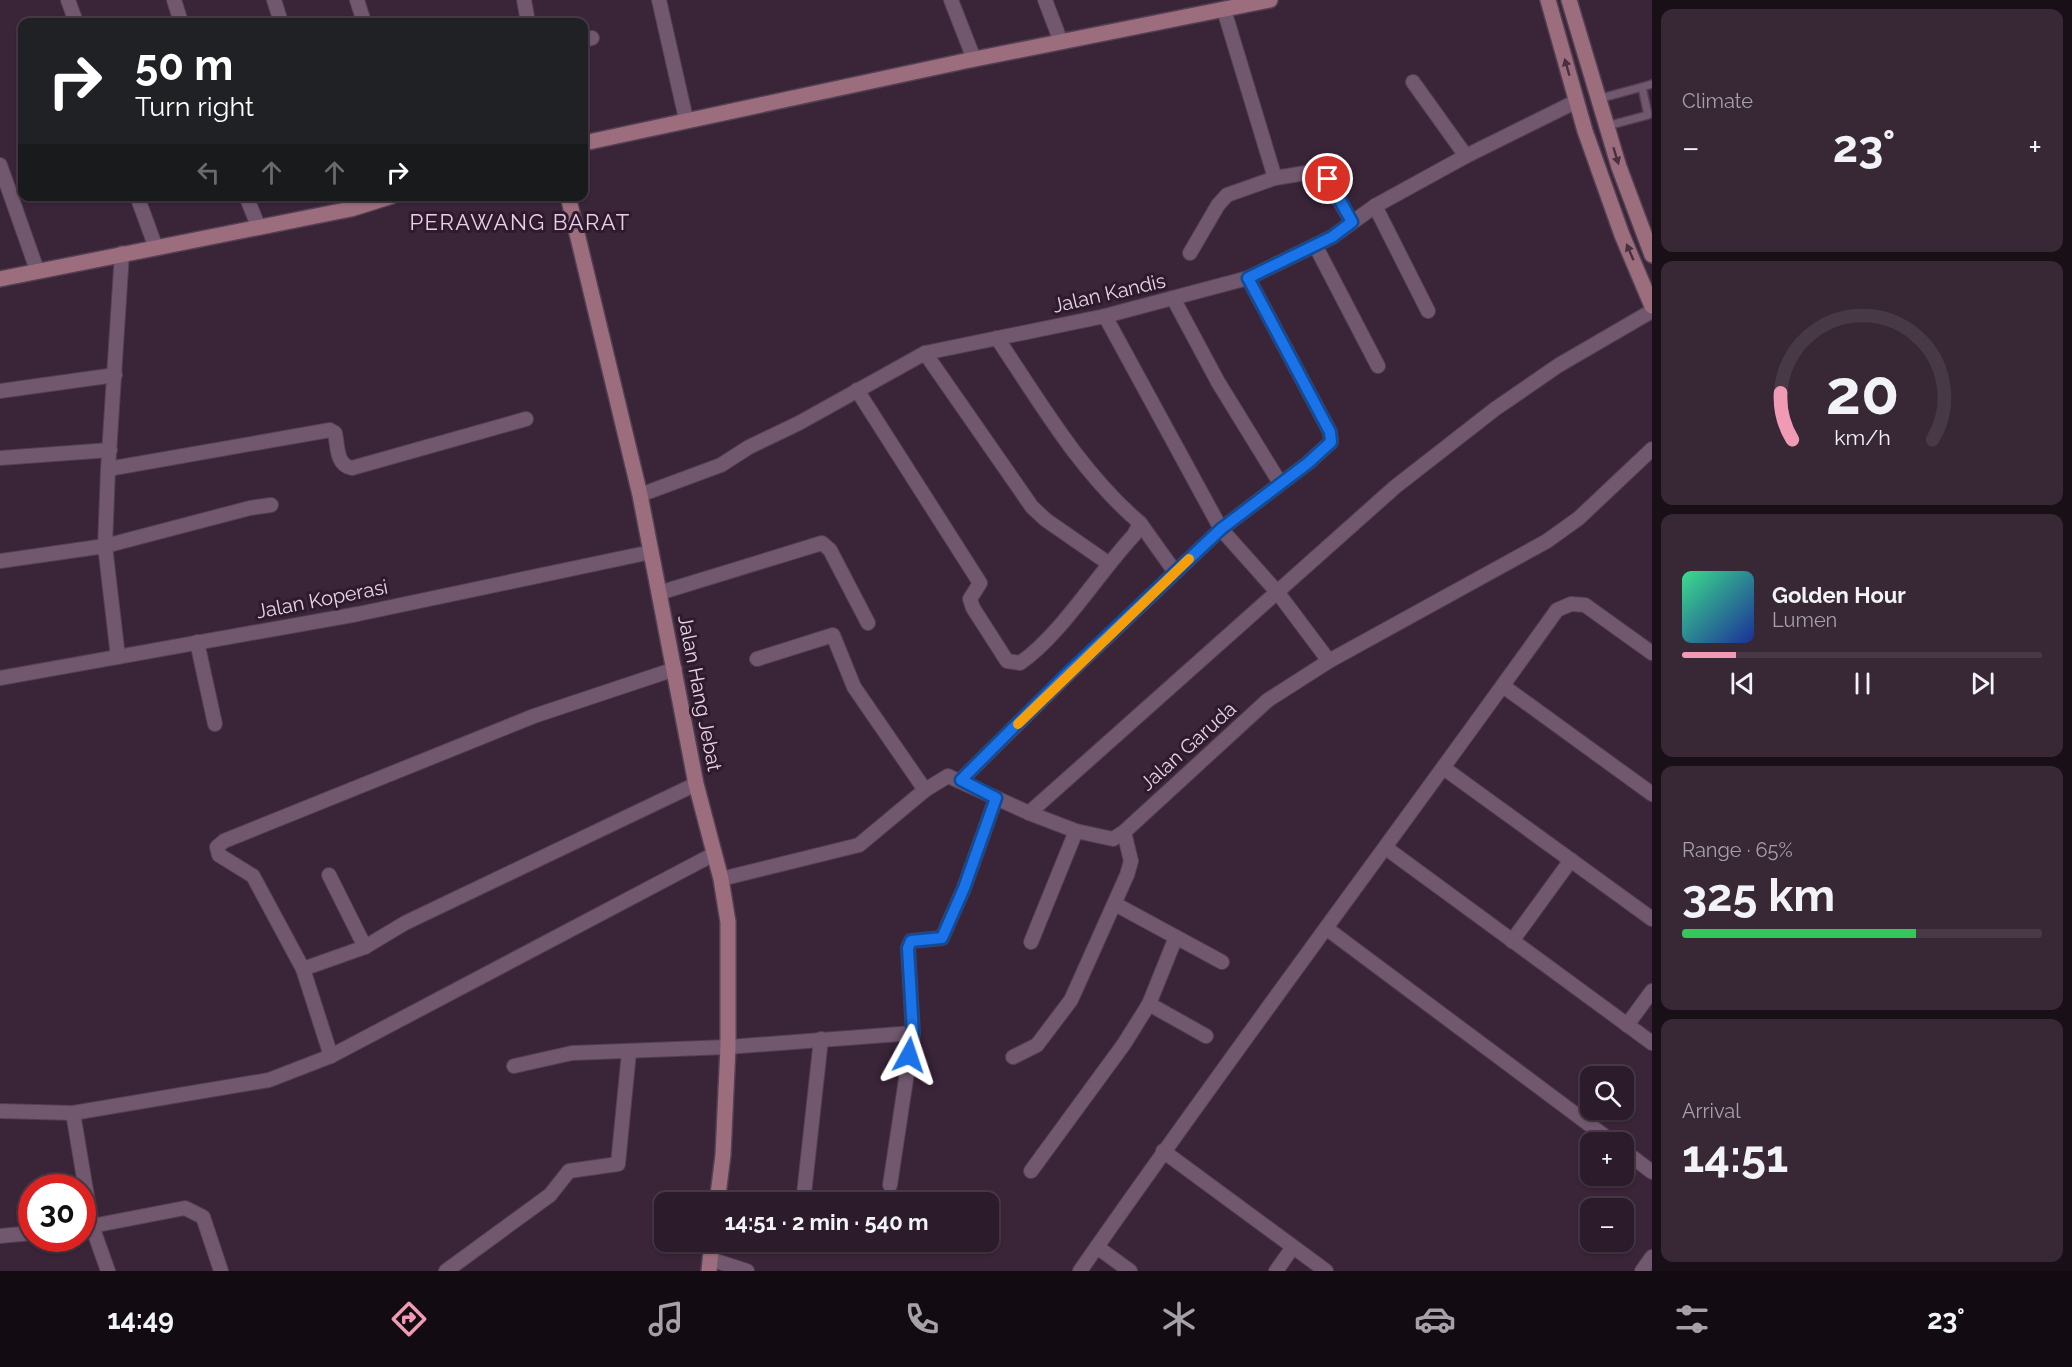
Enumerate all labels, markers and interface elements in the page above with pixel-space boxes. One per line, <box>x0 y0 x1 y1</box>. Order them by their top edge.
text: 50 m <box>135 41 233 90</box>
icon: right <box>36 42 114 120</box>
one-way arrow <box>1562 58 1571 76</box>
text: Climate <box>1682 89 1753 113</box>
text: Turn right <box>135 91 254 122</box>
text: 23° <box>1833 120 1895 173</box>
text: − <box>1682 128 1700 167</box>
text: + <box>2028 128 2042 167</box>
one-way arrow <box>1612 147 1621 165</box>
pin <box>1302 153 1353 204</box>
icon: left <box>192 156 225 189</box>
icon: ahead <box>255 156 288 189</box>
icon: ahead <box>318 156 351 189</box>
icon: right <box>381 156 414 189</box>
icon: arrive <box>1311 162 1344 195</box>
district label: PERAWANG BARAT <box>409 209 631 235</box>
one-way arrow <box>1625 243 1634 260</box>
street label: Jalan Kandis <box>1050 268 1168 318</box>
text: 20 <box>1825 355 1899 429</box>
text: km/h <box>1834 426 1890 451</box>
street label: Jalan Koperasi <box>254 574 390 624</box>
text: Golden Hour <box>1772 582 1906 608</box>
text: Lumen <box>1772 608 1837 632</box>
street label: Jalan Hang Jebat <box>673 613 727 773</box>
icon: previous <box>1726 667 1759 700</box>
icon: pause <box>1846 667 1879 700</box>
icon: next <box>1966 667 1999 700</box>
street label: Jalan Garuda <box>1135 697 1241 795</box>
text: Range · 65% <box>1682 838 1793 862</box>
text: 325 km <box>1682 869 1835 922</box>
position arrow <box>877 1023 941 1087</box>
map controls <box>1580 1066 1634 1252</box>
button: search <box>1580 1066 1634 1120</box>
text: Arrival <box>1682 1099 1741 1123</box>
text: 14:51 <box>1682 1130 1788 1183</box>
button: + <box>1580 1132 1634 1186</box>
speed limit sign: 30 <box>18 1174 96 1252</box>
button: − <box>1580 1198 1634 1252</box>
text: 14:51 · 2 min · 540 m <box>724 1209 929 1235</box>
icon: directions <box>388 1298 430 1340</box>
icon: music <box>645 1298 687 1340</box>
icon: phone <box>901 1298 943 1340</box>
icon: climate <box>1158 1298 1200 1340</box>
icon: car <box>1414 1298 1456 1340</box>
icon: filters <box>1671 1298 1713 1340</box>
text: 14:49 <box>107 1304 174 1335</box>
text: 23° <box>1927 1304 1965 1335</box>

